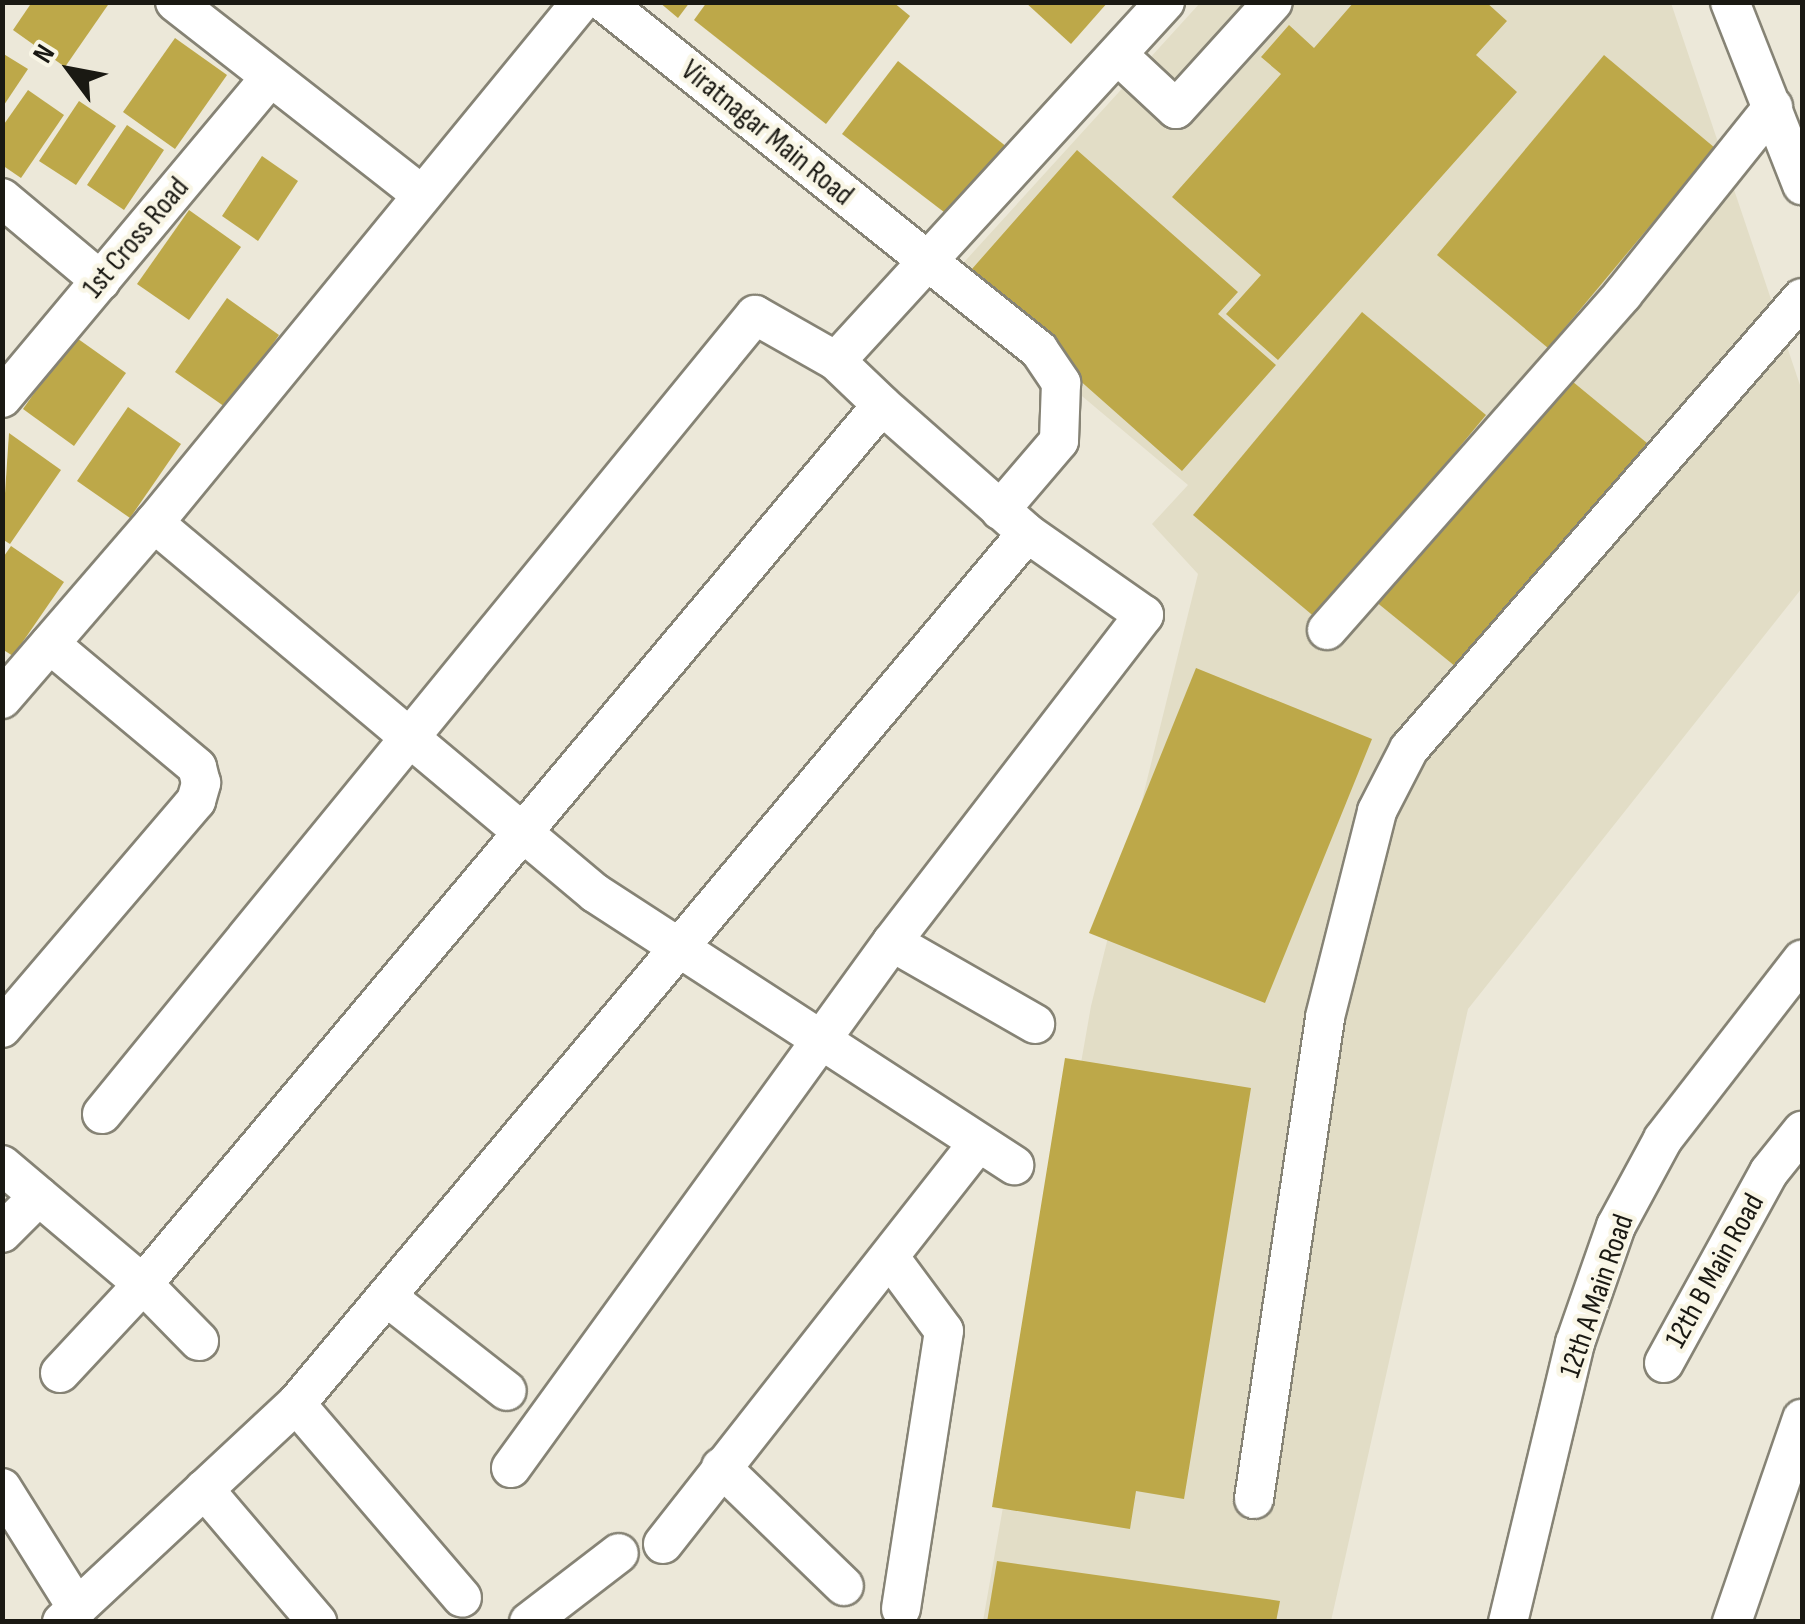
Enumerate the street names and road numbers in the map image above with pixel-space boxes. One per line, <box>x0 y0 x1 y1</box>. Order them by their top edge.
street label: Viratnagar Main Road <box>674 53 860 213</box>
street label: 1st Cross Road <box>75 170 197 306</box>
street label: 12th B Main Road <box>1658 1188 1772 1354</box>
street label: 12th A Main Road <box>1552 1210 1642 1382</box>

